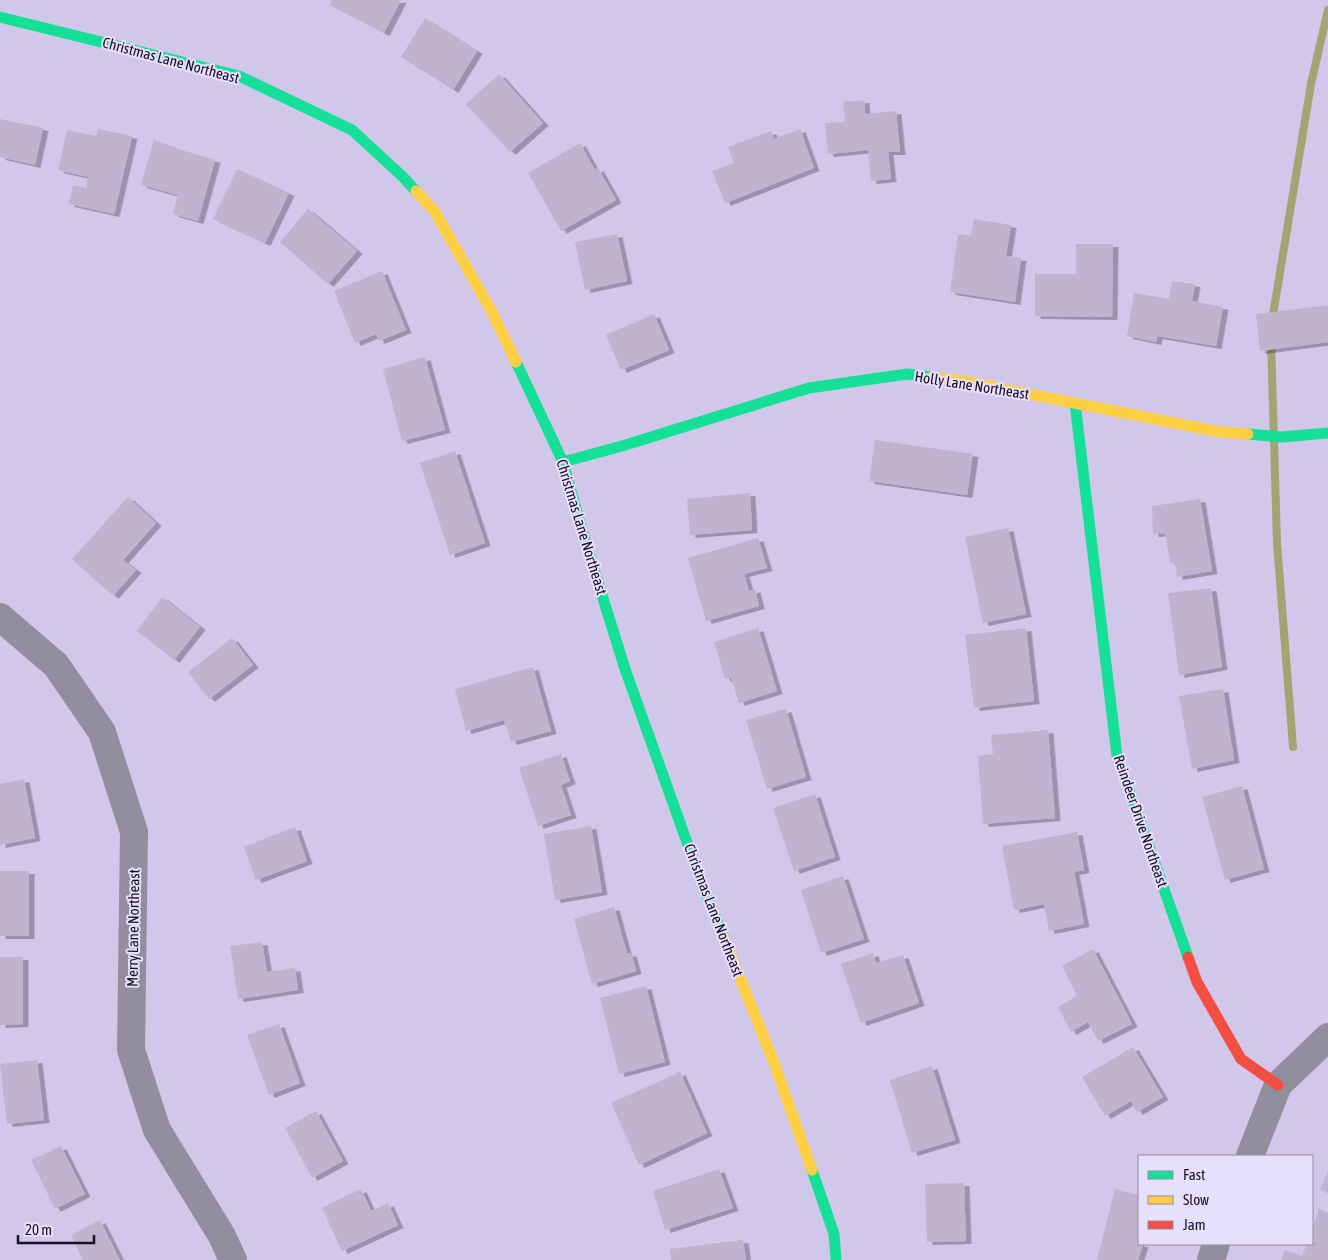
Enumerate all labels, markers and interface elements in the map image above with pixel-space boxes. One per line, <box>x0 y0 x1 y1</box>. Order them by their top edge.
street label: Christmas Lane Northeast <box>101 34 241 86</box>
street label: Holly Lane Northeast <box>913 368 1031 402</box>
street label: Christmas Lane Northeast <box>553 457 611 597</box>
street label: Reindeer Drive Northeast <box>1110 753 1172 889</box>
street label: Christmas Lane Northeast <box>681 841 747 979</box>
street label: Merry Lane Northeast <box>123 869 143 987</box>
legend <box>1138 1155 1313 1245</box>
text: Fast <box>1183 1166 1205 1183</box>
text: Slow <box>1183 1191 1209 1208</box>
scale bar <box>18 1212 94 1244</box>
text: Jam <box>1183 1216 1206 1233</box>
text: 20 m <box>25 1221 52 1238</box>

